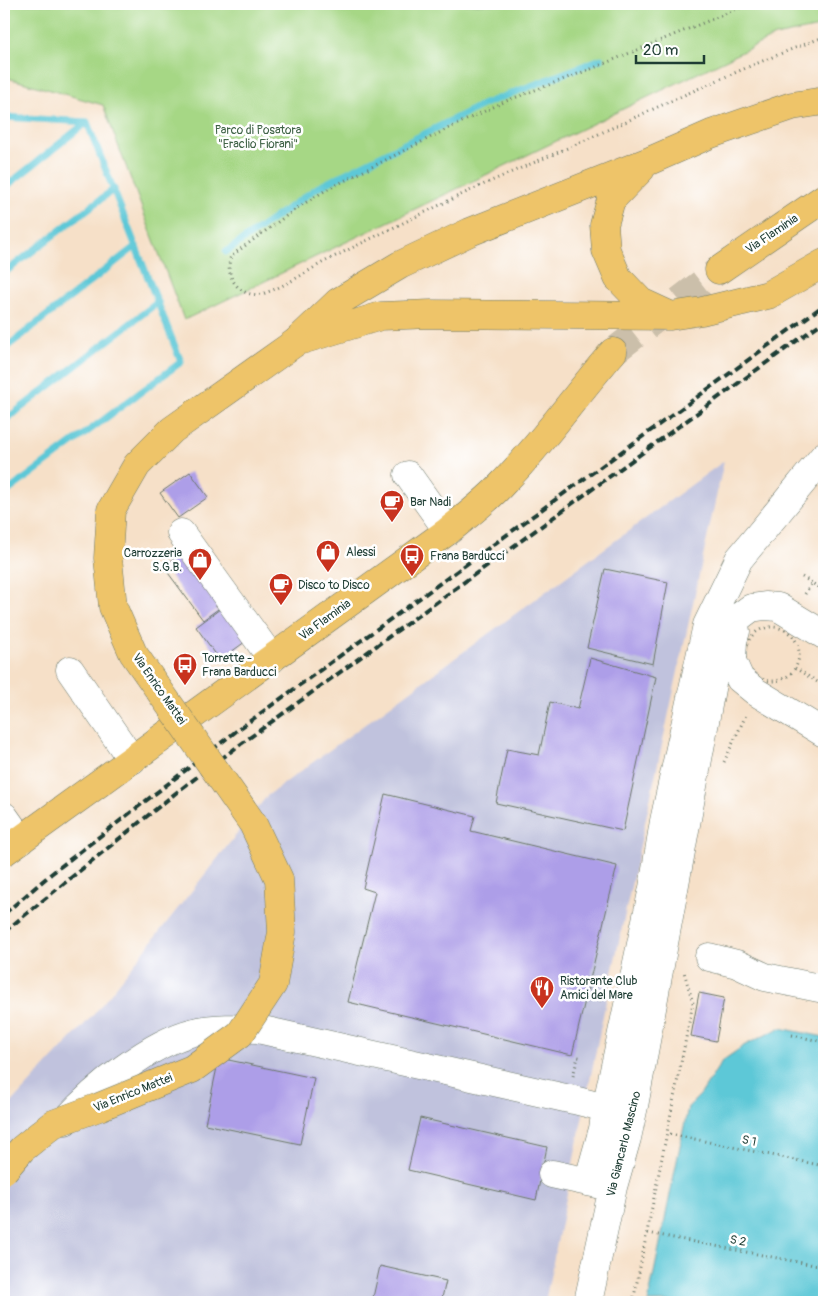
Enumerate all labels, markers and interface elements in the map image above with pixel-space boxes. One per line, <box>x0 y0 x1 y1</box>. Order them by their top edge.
scale bar <box>636 32 703 64</box>
text: 20 m <box>643 41 678 60</box>
park label: Parco di Posatora "Eraclio Fiorani" <box>215 123 302 152</box>
street label: Via Flaminia <box>743 211 802 257</box>
cafe icon: Bar Nadi <box>379 489 405 523</box>
place label: Bar Nadi <box>410 495 451 510</box>
shop icon: Alessi <box>315 539 341 573</box>
bus stop icon: Frana Barducci <box>399 543 425 577</box>
place label: Alessi <box>346 545 375 560</box>
place label: Carrozzeria S.G.B. <box>124 546 182 575</box>
shop icon: Carrozzeria S.G.B. <box>187 547 213 581</box>
place label: Frana Barducci <box>430 549 504 564</box>
cafe icon: Disco to Disco <box>268 572 294 606</box>
place label: Disco to Disco <box>298 578 370 593</box>
street label: Via Flaminia <box>296 596 354 644</box>
street label: Via Enrico Mattei <box>129 650 189 728</box>
place label: Torrette - Frana Barducci <box>202 651 276 680</box>
bus stop icon: Torrette - Frana Barducci <box>172 652 198 686</box>
place label: Ristorante Club Amici del Mare <box>560 974 638 1003</box>
restaurant icon: Ristorante Club Amici del Mare <box>529 975 555 1009</box>
street label: Via Enrico Mattei <box>91 1070 175 1116</box>
street label: Via Giancarlo Mascino <box>604 1089 645 1199</box>
street label: S 1 <box>740 1132 758 1150</box>
street label: S 2 <box>729 1232 748 1250</box>

